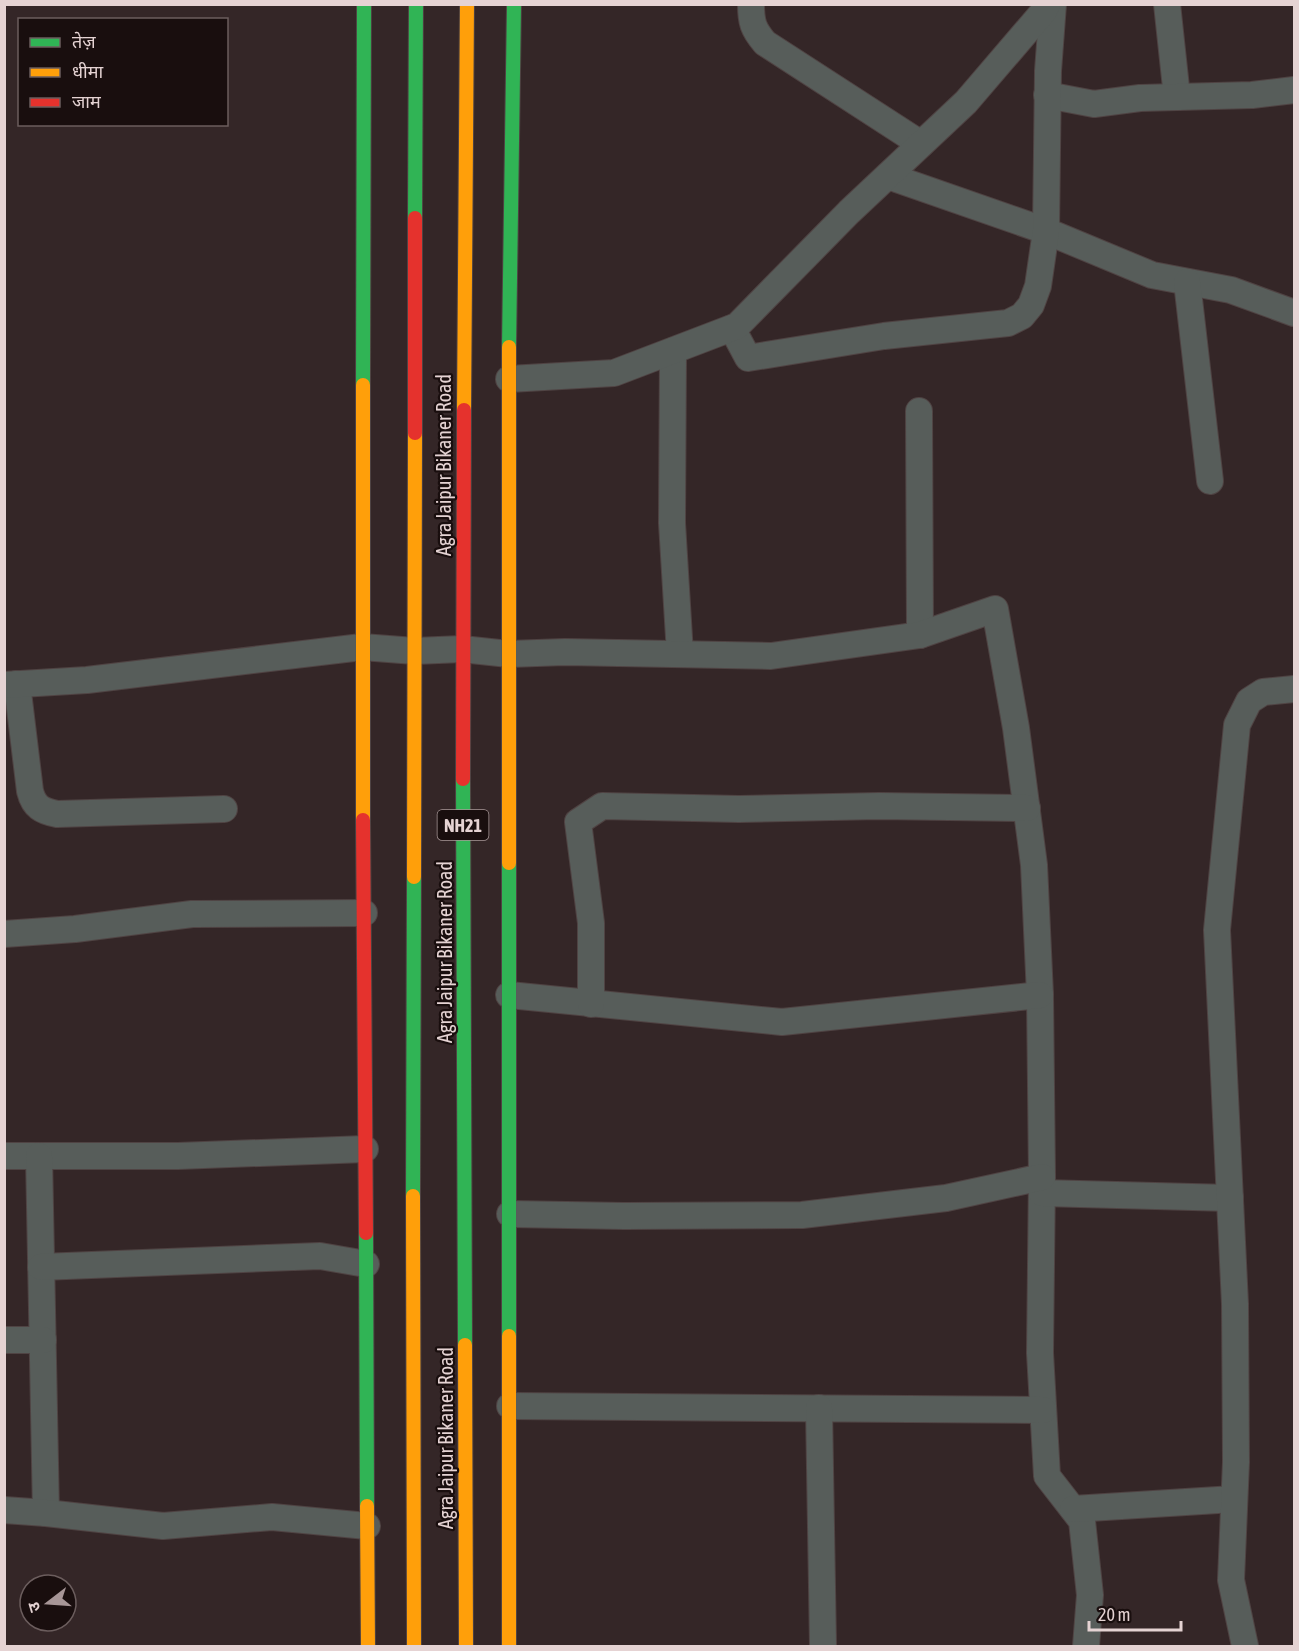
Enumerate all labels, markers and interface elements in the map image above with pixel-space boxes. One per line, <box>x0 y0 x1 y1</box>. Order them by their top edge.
legend <box>18 18 228 126</box>
text: तेज़ <box>72 31 96 52</box>
text: धीमा <box>72 61 103 82</box>
text: जाम <box>72 91 102 112</box>
street label: Agra Jaipur Bikaner Road <box>432 374 455 556</box>
road number: NH21 <box>438 810 488 840</box>
street label: Agra Jaipur Bikaner Road <box>433 861 456 1043</box>
street label: Agra Jaipur Bikaner Road <box>434 1347 457 1529</box>
north arrow <box>18 1573 78 1633</box>
scale bar <box>1089 1594 1180 1632</box>
text: उ <box>23 1600 44 1614</box>
text: 20 m <box>1098 1604 1130 1625</box>

